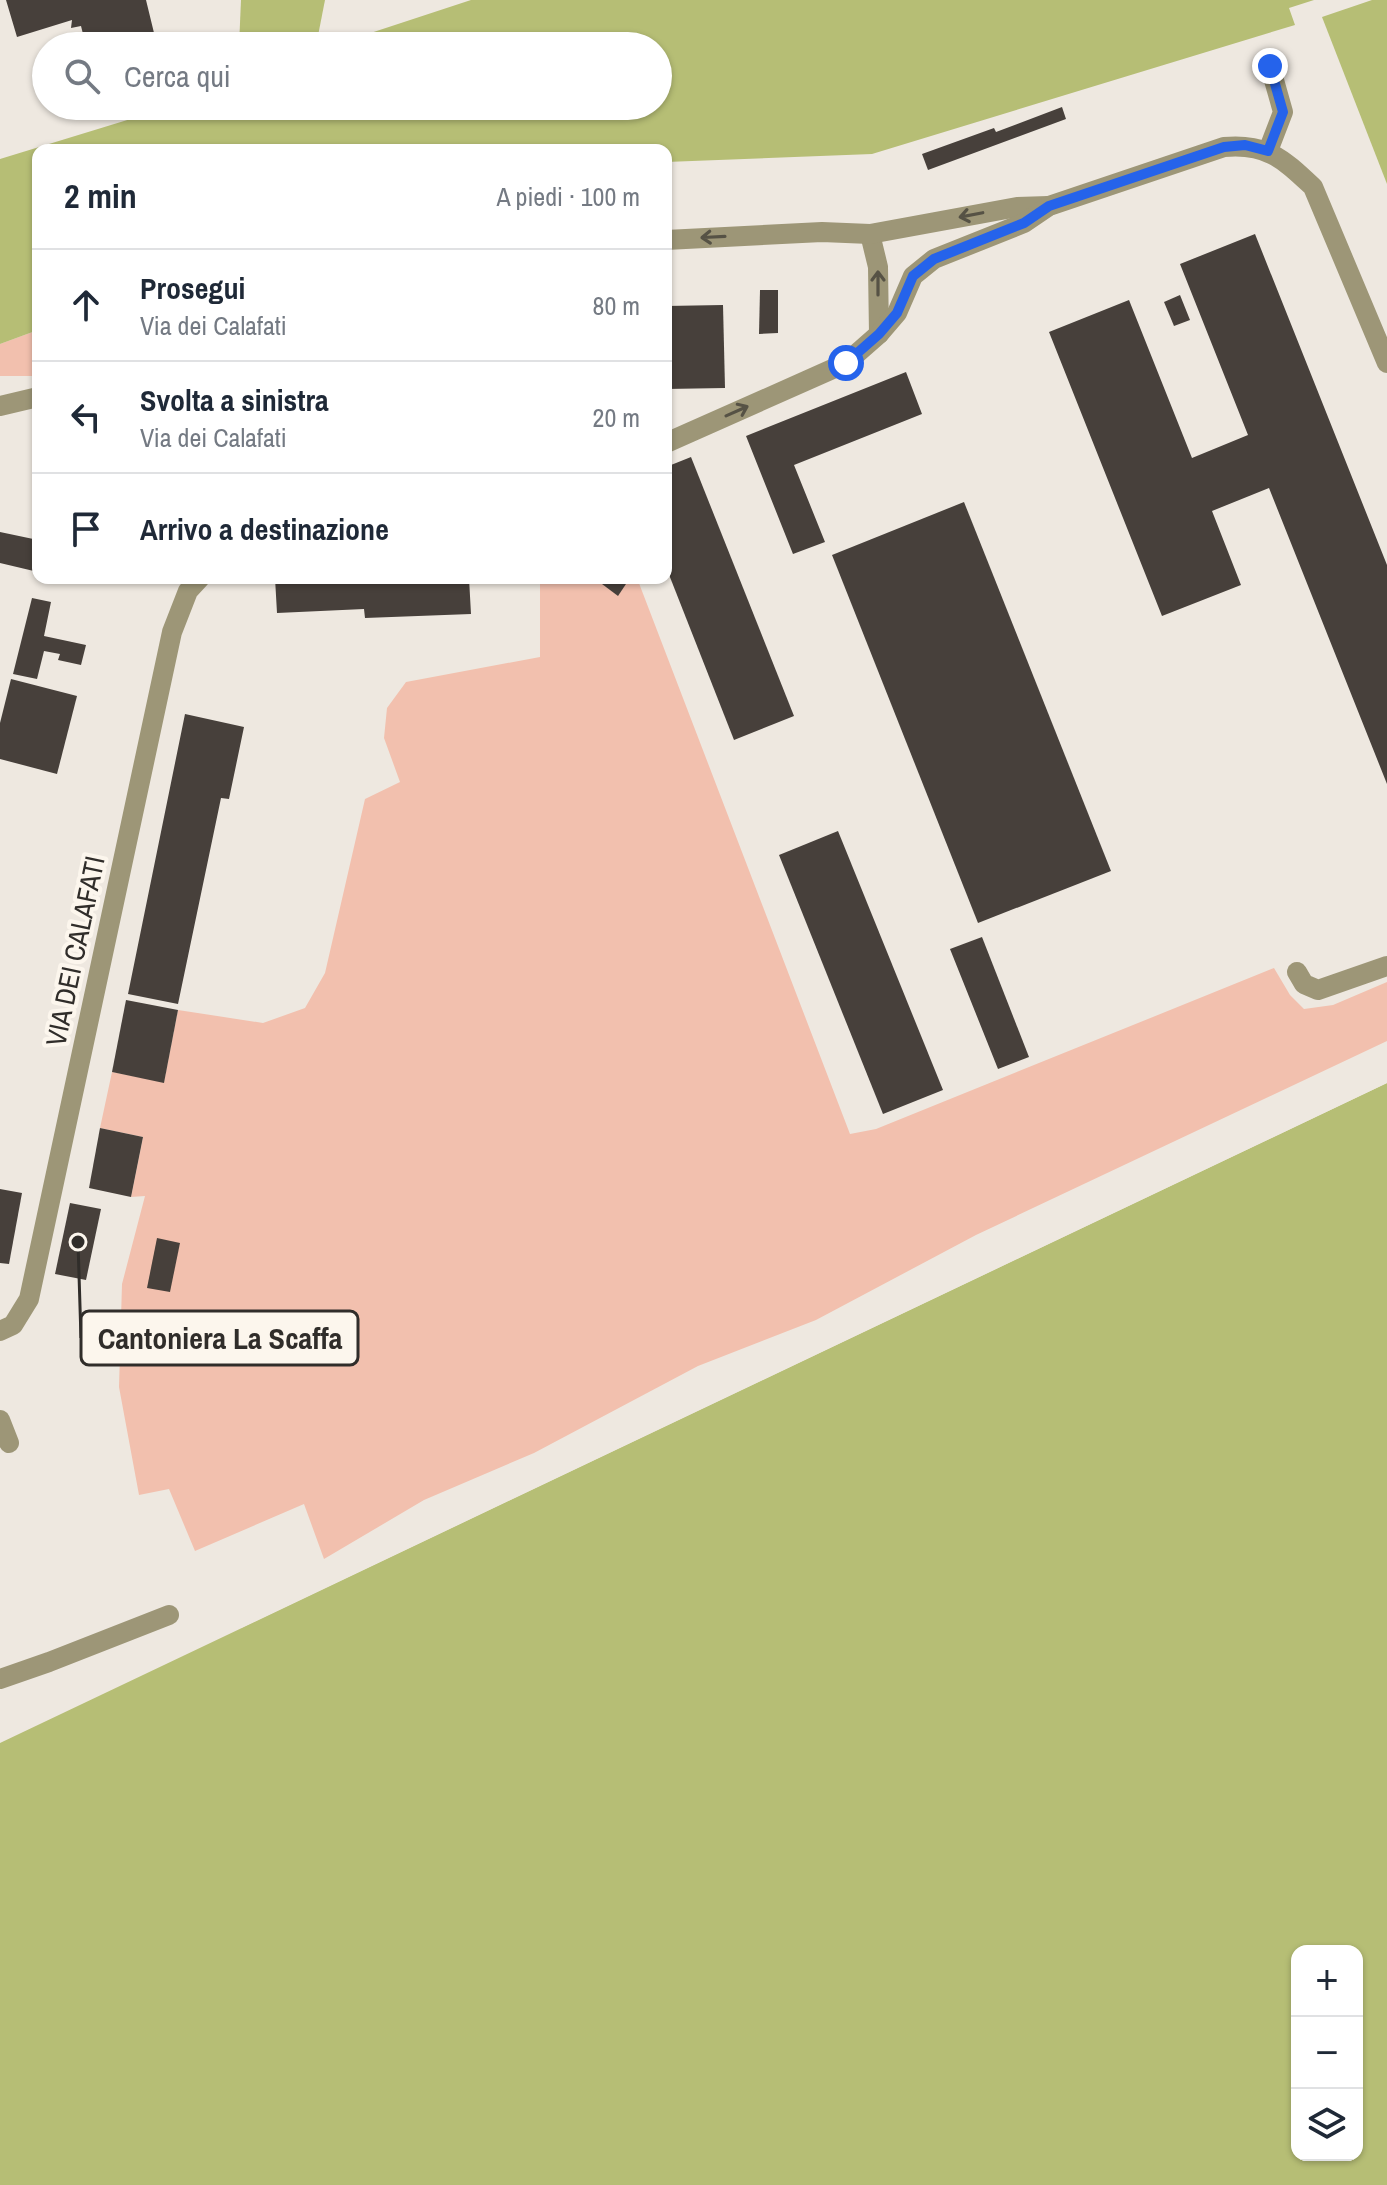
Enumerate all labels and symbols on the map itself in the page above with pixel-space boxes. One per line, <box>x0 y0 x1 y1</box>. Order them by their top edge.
route end <box>1252 48 1288 84</box>
one-way arrow <box>959 208 985 223</box>
one-way arrow <box>700 230 727 245</box>
one-way arrow <box>871 270 886 297</box>
route start <box>828 345 864 381</box>
one-way arrow <box>725 403 749 418</box>
street label: VIA DEI CALAFATI <box>36 852 114 1050</box>
callout: Cantoniera La Scaffa <box>81 1311 358 1365</box>
text: Cantoniera La Scaffa <box>98 1318 343 1358</box>

